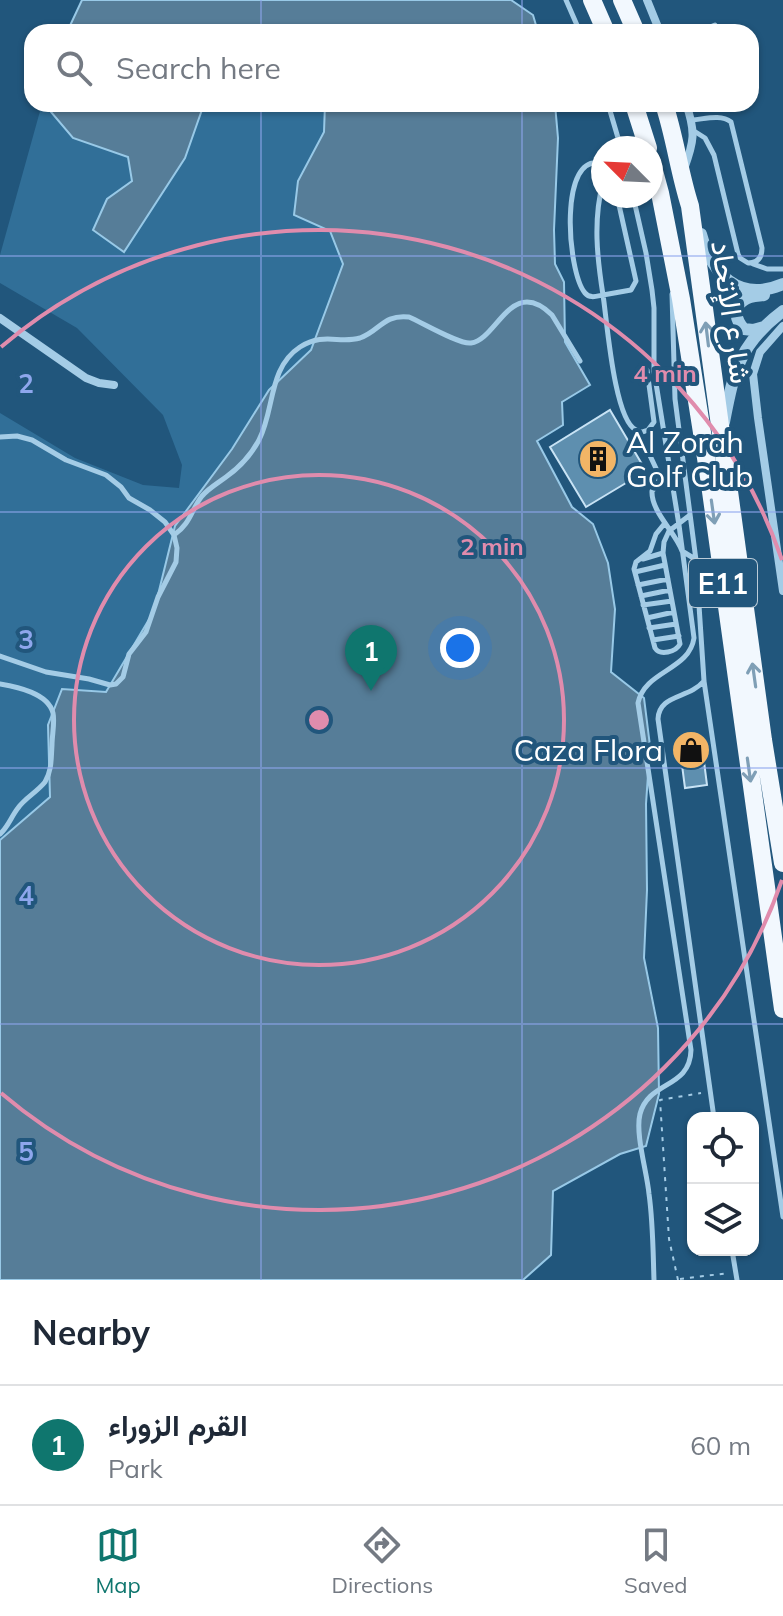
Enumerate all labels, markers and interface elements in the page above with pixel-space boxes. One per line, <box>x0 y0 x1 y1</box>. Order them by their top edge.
search box <box>24 24 759 112</box>
icon: search <box>52 46 96 90</box>
text: Search here <box>116 49 281 87</box>
north arrow <box>591 136 663 208</box>
street label: شارع الإتحاد <box>701 238 761 386</box>
one-way arrow <box>699 322 714 347</box>
text: 4 min <box>633 358 697 388</box>
text: 2 <box>18 367 34 400</box>
place label: Al Zorah Golf Club <box>626 423 753 495</box>
building icon: Al Zorah Golf Club <box>577 438 619 480</box>
one-way arrow <box>706 498 721 525</box>
text: 2 min <box>460 531 524 561</box>
road number: E11 <box>689 559 757 607</box>
text: 3 <box>18 623 34 656</box>
pin: 1 <box>345 625 397 691</box>
your location <box>440 628 480 668</box>
one-way arrow <box>746 663 761 688</box>
centre of rings <box>305 706 333 734</box>
shop icon: Caza Flora <box>670 729 712 771</box>
place label: Caza Flora <box>514 731 663 769</box>
one-way arrow <box>742 756 757 782</box>
text: 4 <box>18 879 34 912</box>
map controls <box>687 1112 759 1256</box>
button: locate <box>687 1112 759 1184</box>
text: 5 <box>18 1135 34 1168</box>
button: layers <box>687 1184 759 1256</box>
text: Nearby <box>32 1311 150 1354</box>
text: القرم الزوراء <box>108 1406 248 1444</box>
text: 1 <box>50 1429 66 1462</box>
text: 60 m <box>690 1429 751 1462</box>
text: Park <box>108 1452 163 1485</box>
tab: Map <box>95 1523 141 1599</box>
tab: Directions <box>332 1523 433 1599</box>
tab: Saved <box>624 1523 688 1599</box>

